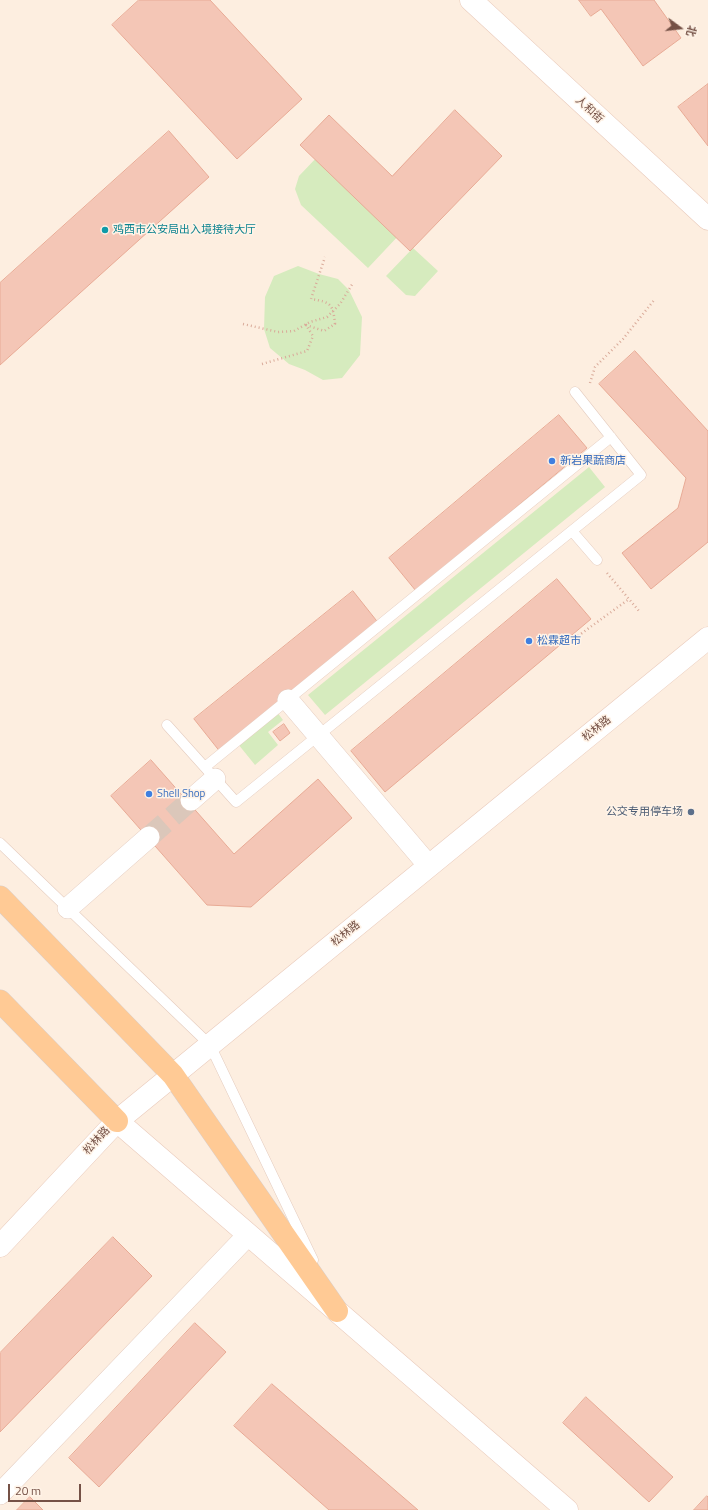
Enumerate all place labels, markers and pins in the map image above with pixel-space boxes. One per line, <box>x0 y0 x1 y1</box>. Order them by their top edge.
place label: 鸡西市公安局出入境接待大厅 <box>113 223 256 237</box>
marker: 鸡西市公安局出入境接待大厅 <box>100 225 110 235</box>
place label: 新岩果蔬商店 <box>560 454 626 468</box>
marker: 新岩果蔬商店 <box>547 456 557 466</box>
place label: 松霖超市 <box>537 634 581 648</box>
marker: 松霖超市 <box>524 636 534 646</box>
place label: Shell Shop <box>157 787 205 801</box>
marker: Shell Shop <box>144 789 154 799</box>
place label: 公交专用停车场 <box>606 805 683 819</box>
marker: 公交专用停车场 <box>686 807 696 817</box>

